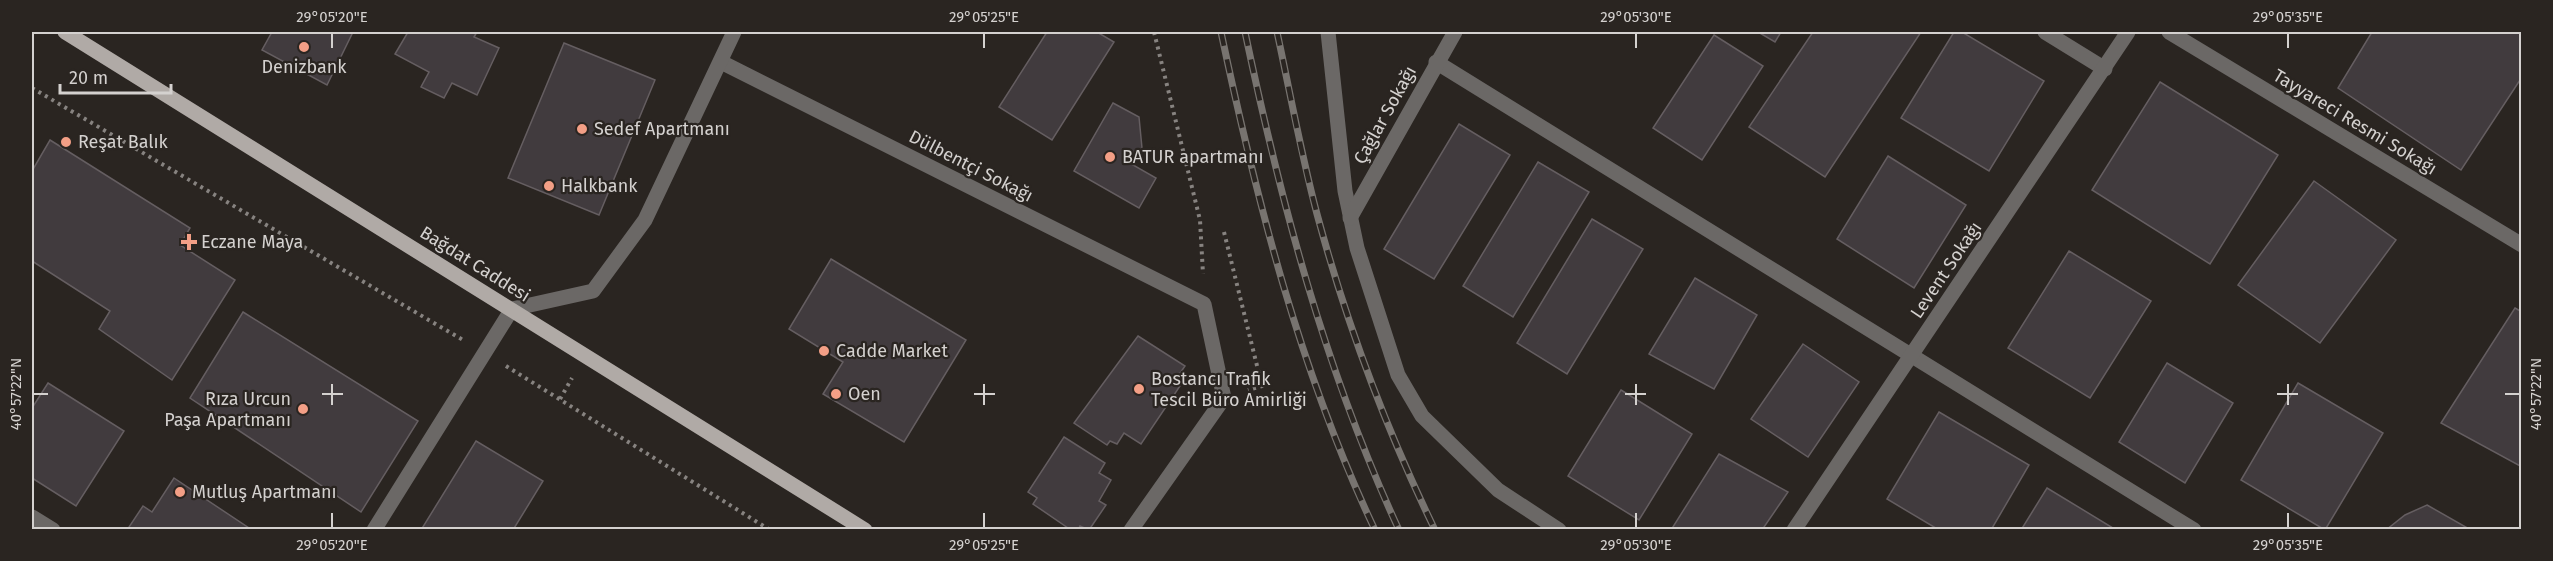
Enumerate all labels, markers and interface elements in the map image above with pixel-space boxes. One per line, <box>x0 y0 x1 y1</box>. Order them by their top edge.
text: 29°05'20"E <box>296 8 368 26</box>
text: 29°05'25"E <box>949 8 1019 26</box>
text: 29°05'30"E <box>1600 8 1672 26</box>
text: 29°05'35"E <box>2253 8 2323 26</box>
marker: Denizbank <box>297 40 311 54</box>
place label: Denizbank <box>262 56 347 78</box>
scale bar <box>60 57 171 95</box>
street label: Çağlar Sokağı <box>1349 62 1421 168</box>
street label: Tayyareci Resmi Sokağı <box>2269 64 2441 180</box>
text: 20 m <box>69 67 108 89</box>
place label: Sedef Apartmanı <box>594 118 730 140</box>
marker: Sedef Apartmanı <box>575 122 589 136</box>
street label: Dülbentçi Sokağı <box>905 125 1037 207</box>
place label: Reşat Balık <box>78 131 169 153</box>
marker: Reşat Balık <box>59 135 73 149</box>
place label: BATUR apartmanı <box>1122 146 1264 168</box>
marker: BATUR apartmanı <box>1103 150 1117 164</box>
place label: Halkbank <box>561 175 638 197</box>
marker: Halkbank <box>542 179 556 193</box>
street label: Levent Sokağı <box>1906 217 1986 323</box>
street label: Bağdat Caddesi <box>416 221 534 307</box>
place label: Eczane Maya <box>201 231 303 253</box>
marker: Eczane Maya <box>182 235 196 249</box>
place label: Cadde Market <box>836 340 948 362</box>
marker: Cadde Market <box>817 344 831 358</box>
text: 40°57'22"N <box>7 358 25 430</box>
text: 40°57'22"N <box>2527 358 2545 430</box>
place label: Bostancı Trafik Tescil Büro Amirliği <box>1151 368 1307 411</box>
marker: Bostancı Trafik Tescil Büro Amirliği <box>1132 382 1146 396</box>
place label: Oen <box>848 383 881 405</box>
marker: Oen <box>829 387 843 401</box>
place label: Rıza Urcun Paşa Apartmanı <box>164 388 291 431</box>
marker: Rıza Urcun Paşa Apartmanı <box>296 402 310 416</box>
place label: Mutluş Apartmanı <box>192 481 337 503</box>
marker: Mutluş Apartmanı <box>173 485 187 499</box>
text: 29°05'20"E <box>296 536 368 554</box>
text: 29°05'25"E <box>949 536 1019 554</box>
text: 29°05'30"E <box>1600 536 1672 554</box>
text: 29°05'35"E <box>2253 536 2323 554</box>

